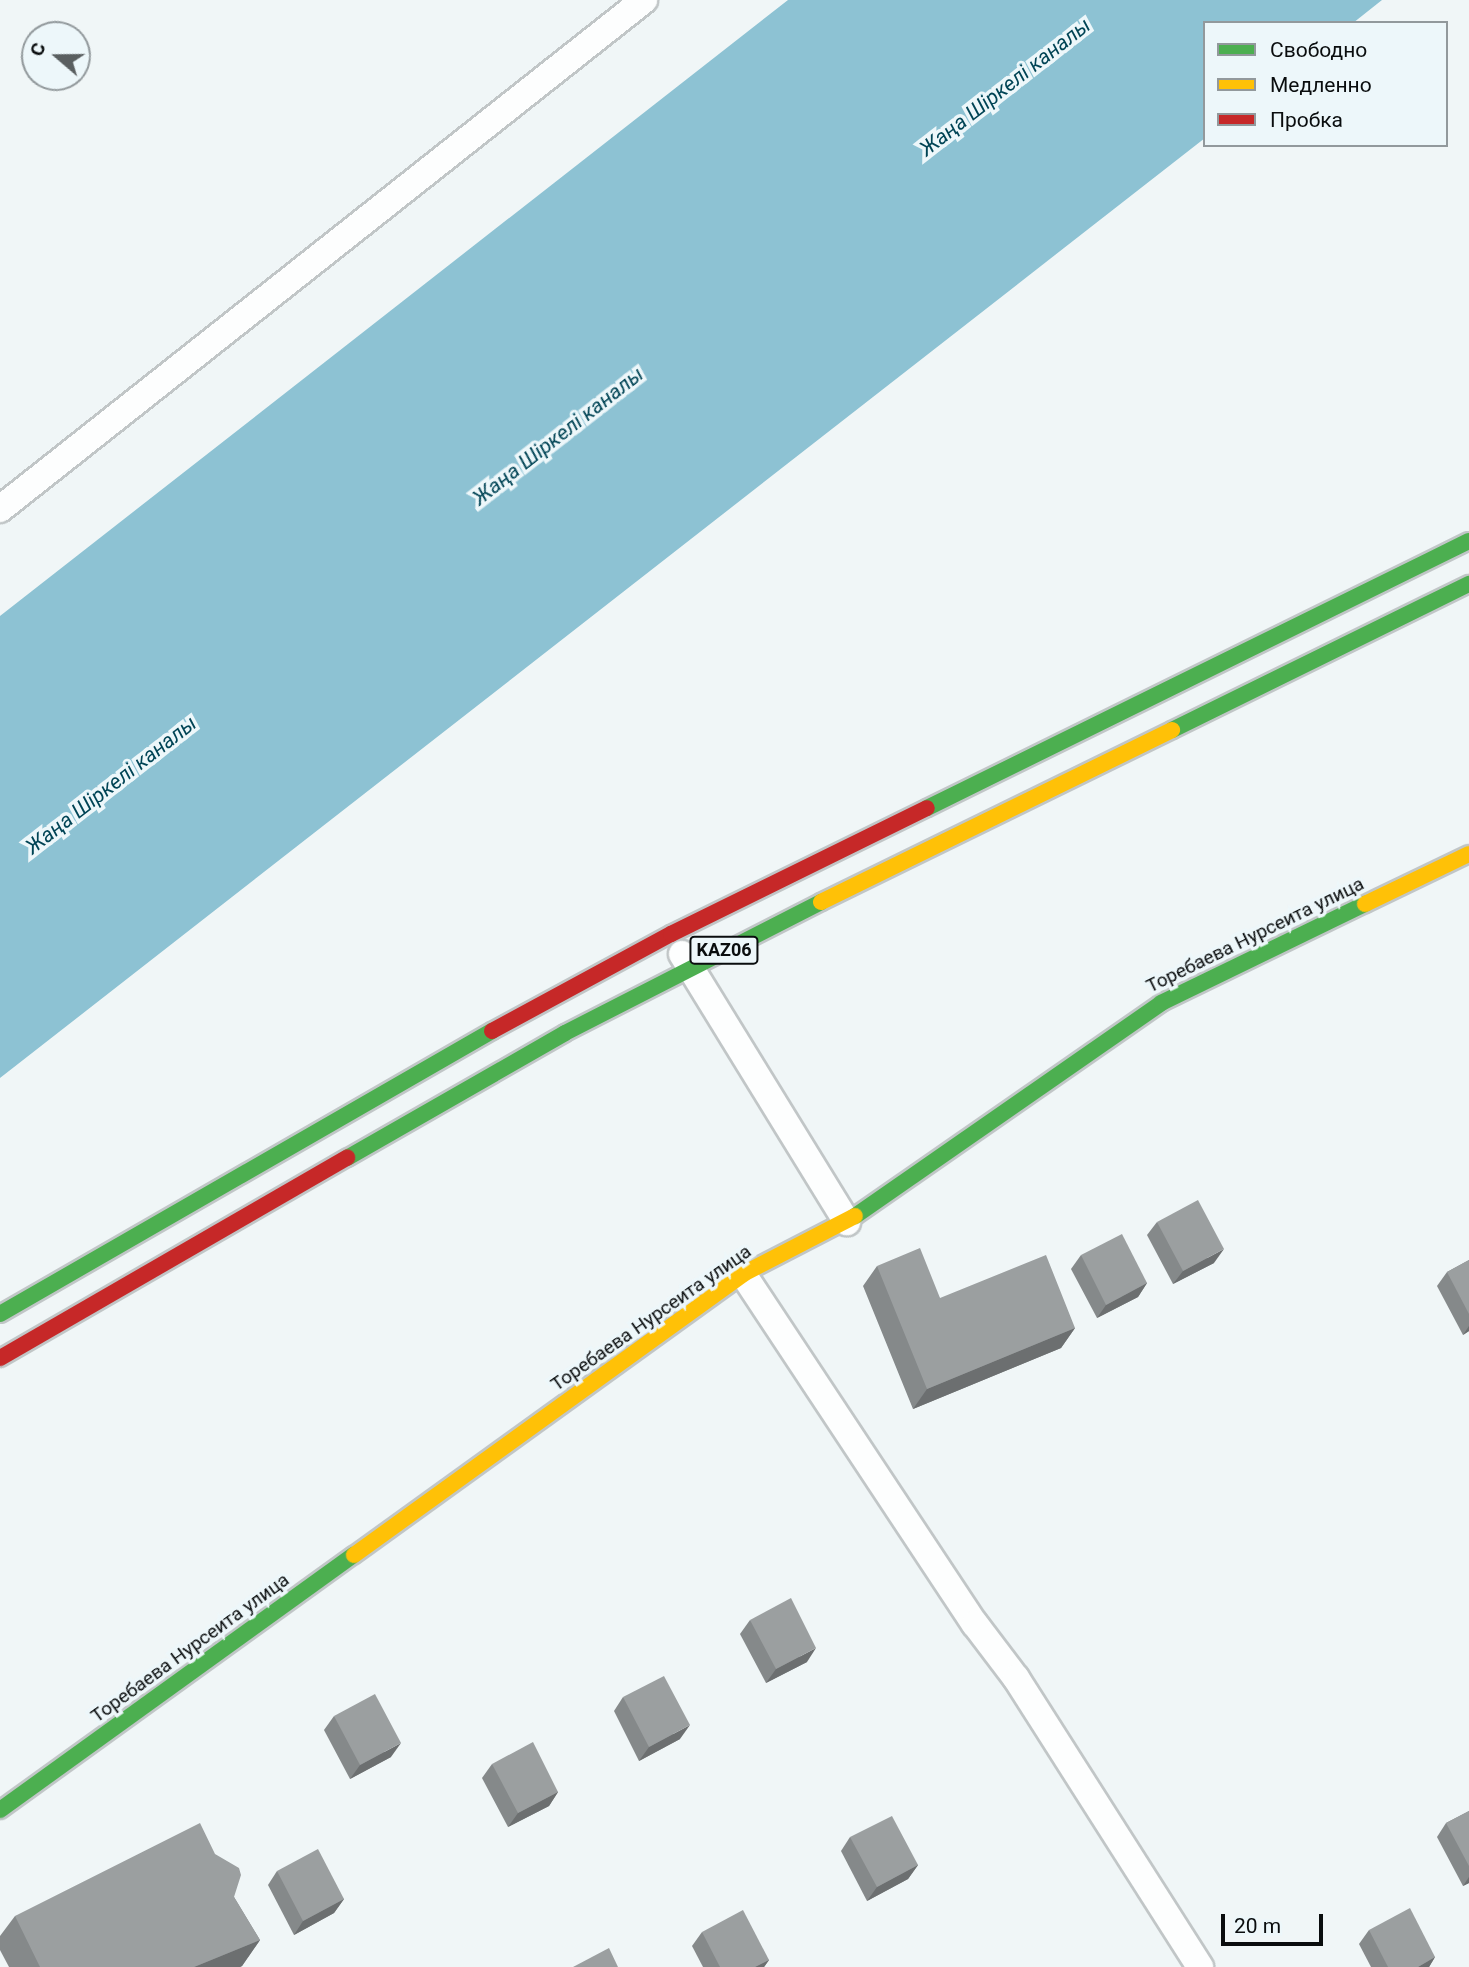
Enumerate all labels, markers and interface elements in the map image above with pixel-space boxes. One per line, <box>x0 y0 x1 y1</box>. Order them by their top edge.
water label: Жаңа Шіркелі каналы <box>915 12 1095 162</box>
north arrow <box>21 21 91 91</box>
legend <box>1203 21 1448 147</box>
text: Свободно <box>1270 38 1367 62</box>
text: С <box>25 40 51 59</box>
text: Медленно <box>1270 73 1372 97</box>
text: Пробка <box>1270 108 1343 132</box>
water label: Жаңа Шіркелі каналы <box>468 361 648 511</box>
water label: Жаңа Шіркелі каналы <box>21 710 201 860</box>
street label: Торебаева Нурсеита улица <box>1142 872 1368 998</box>
road number: KАZ06 <box>689 936 759 965</box>
street label: Торебаева Нурсеита улица <box>546 1240 756 1396</box>
street label: Торебаева Нурсеита улица <box>87 1568 293 1728</box>
scale bar <box>1224 1900 1326 1944</box>
text: 20 m <box>1234 1914 1281 1938</box>

